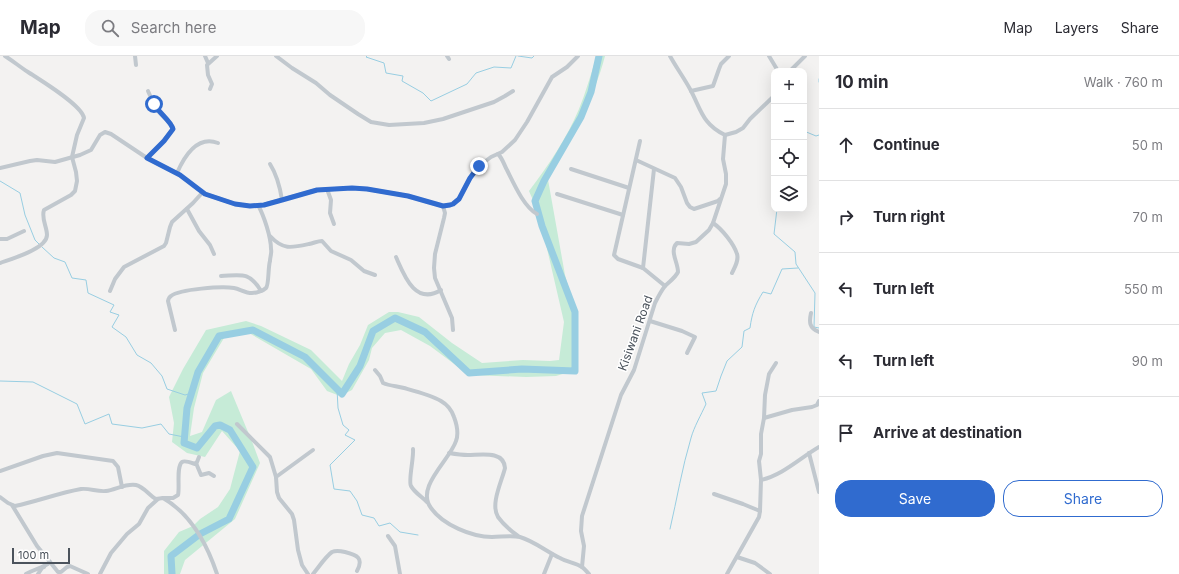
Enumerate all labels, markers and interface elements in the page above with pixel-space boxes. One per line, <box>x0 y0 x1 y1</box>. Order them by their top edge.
search box <box>85 10 365 46</box>
text: Map <box>20 16 61 39</box>
icon: search <box>99 17 121 39</box>
text: Search here <box>131 18 216 37</box>
text: Map <box>1004 19 1033 36</box>
text: Layers <box>1055 19 1099 36</box>
text: Share <box>1121 19 1159 36</box>
map controls <box>771 68 807 212</box>
button: + <box>771 68 807 104</box>
text: 10 min <box>835 72 889 92</box>
text: Walk · 760 m <box>1084 74 1163 90</box>
route start <box>145 95 163 113</box>
button: − <box>771 104 807 140</box>
icon: ahead <box>835 134 857 156</box>
text: Continue <box>873 135 940 154</box>
text: 50 m <box>1132 137 1163 153</box>
button: locate <box>771 140 807 176</box>
route end <box>470 157 488 175</box>
button: layers <box>771 176 807 212</box>
icon: right <box>835 206 857 228</box>
text: Turn right <box>873 207 945 226</box>
text: 70 m <box>1133 209 1163 225</box>
icon: left <box>835 278 857 300</box>
text: Turn left <box>873 279 934 298</box>
text: 550 m <box>1124 281 1163 297</box>
street label: Kisiwani Road <box>614 293 656 373</box>
icon: left <box>835 350 857 372</box>
text: Turn left <box>873 351 934 370</box>
text: 90 m <box>1132 353 1163 369</box>
icon: arrive <box>835 422 857 444</box>
text: Arrive at destination <box>873 423 1022 442</box>
button: Save <box>835 480 995 517</box>
button: Share <box>1003 480 1163 517</box>
scale bar <box>12 546 70 565</box>
text: 100 m <box>18 548 49 562</box>

